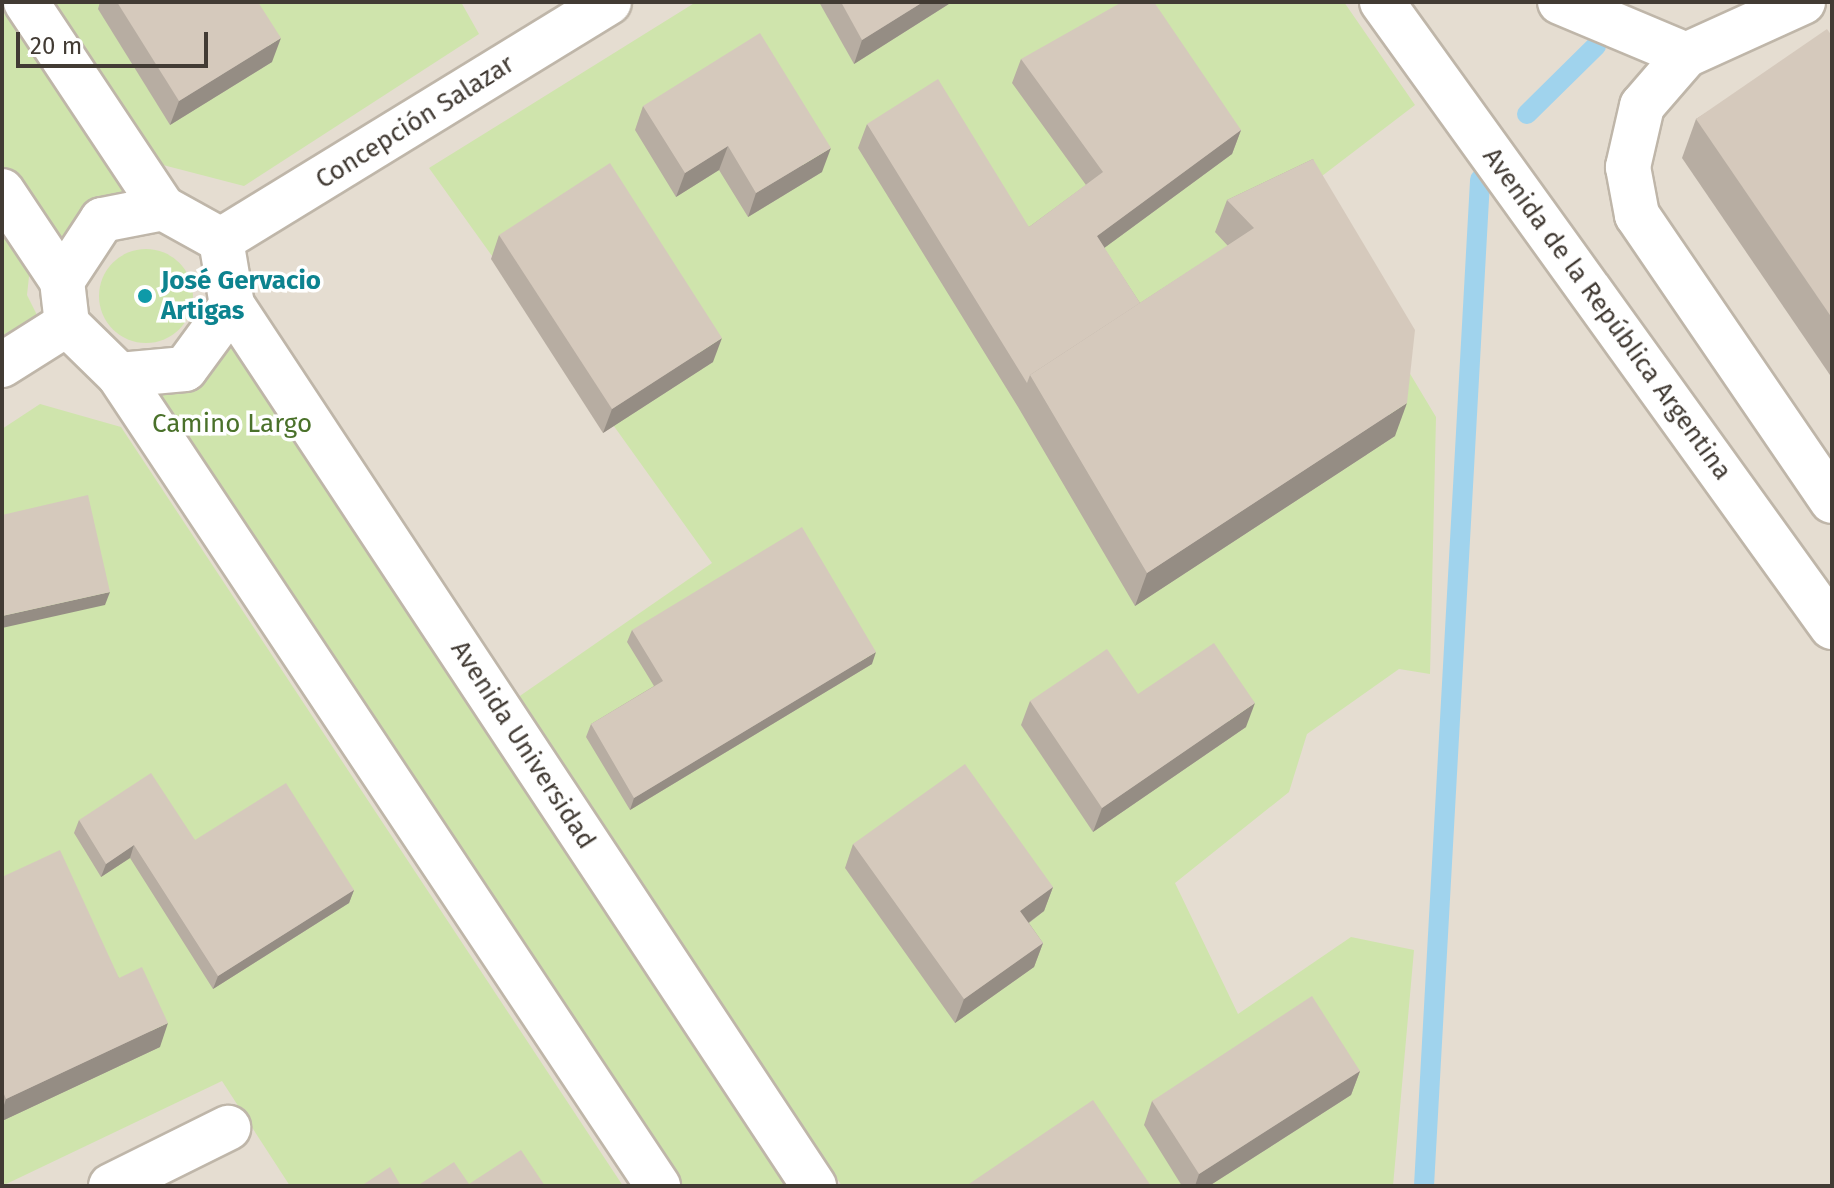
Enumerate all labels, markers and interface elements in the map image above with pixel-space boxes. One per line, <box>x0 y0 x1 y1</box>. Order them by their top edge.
scale bar <box>20 16 212 66</box>
text: 20 m <box>30 32 82 60</box>
street label: Concepción Salazar <box>310 48 520 196</box>
street label: Avenida de la República Argentina <box>1476 142 1738 486</box>
place label: José Gervacio Artigas <box>161 265 321 326</box>
marker: José Gervacio Artigas <box>136 287 154 305</box>
park label: Camino Largo <box>152 408 312 440</box>
street label: Avenida Universidad <box>444 635 602 855</box>

